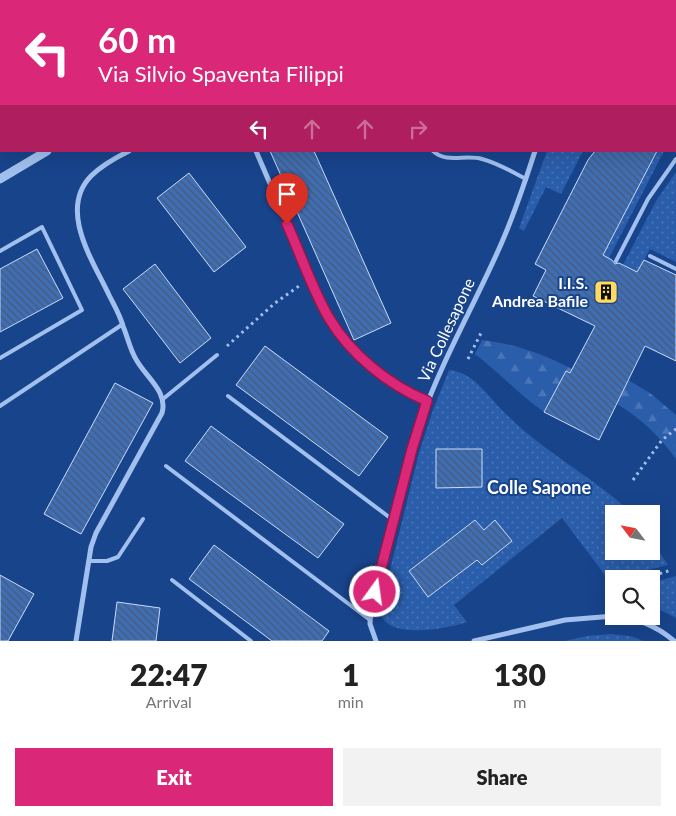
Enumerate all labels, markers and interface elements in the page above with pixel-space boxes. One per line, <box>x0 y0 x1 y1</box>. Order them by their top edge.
text: 60 m <box>98 18 176 60</box>
icon: left <box>15 20 80 85</box>
text: Via Silvio Spaventa Filippi <box>98 60 344 87</box>
icon: left <box>245 115 273 143</box>
icon: ahead <box>298 115 326 143</box>
icon: ahead <box>351 115 379 143</box>
icon: right <box>404 115 432 143</box>
pin <box>266 173 308 224</box>
icon: arrive <box>273 180 301 208</box>
place label: I.I.S. Andrea Bafile <box>491 273 588 310</box>
street label: Via Collesapone <box>413 275 478 385</box>
building icon: I.I.S. Andrea Bafile <box>593 279 619 305</box>
district label: Colle Sapone <box>487 476 591 498</box>
north arrow <box>605 505 660 560</box>
map controls <box>605 505 660 625</box>
position arrow <box>348 565 400 617</box>
button: search <box>605 570 660 625</box>
text: 22:47 <box>130 656 208 692</box>
text: 1 <box>342 656 359 692</box>
text: 130 <box>494 656 546 692</box>
text: Arrival <box>146 692 192 711</box>
text: min <box>338 692 364 711</box>
text: m <box>513 692 526 711</box>
button: Exit <box>15 748 333 806</box>
button: Share <box>343 748 661 806</box>

